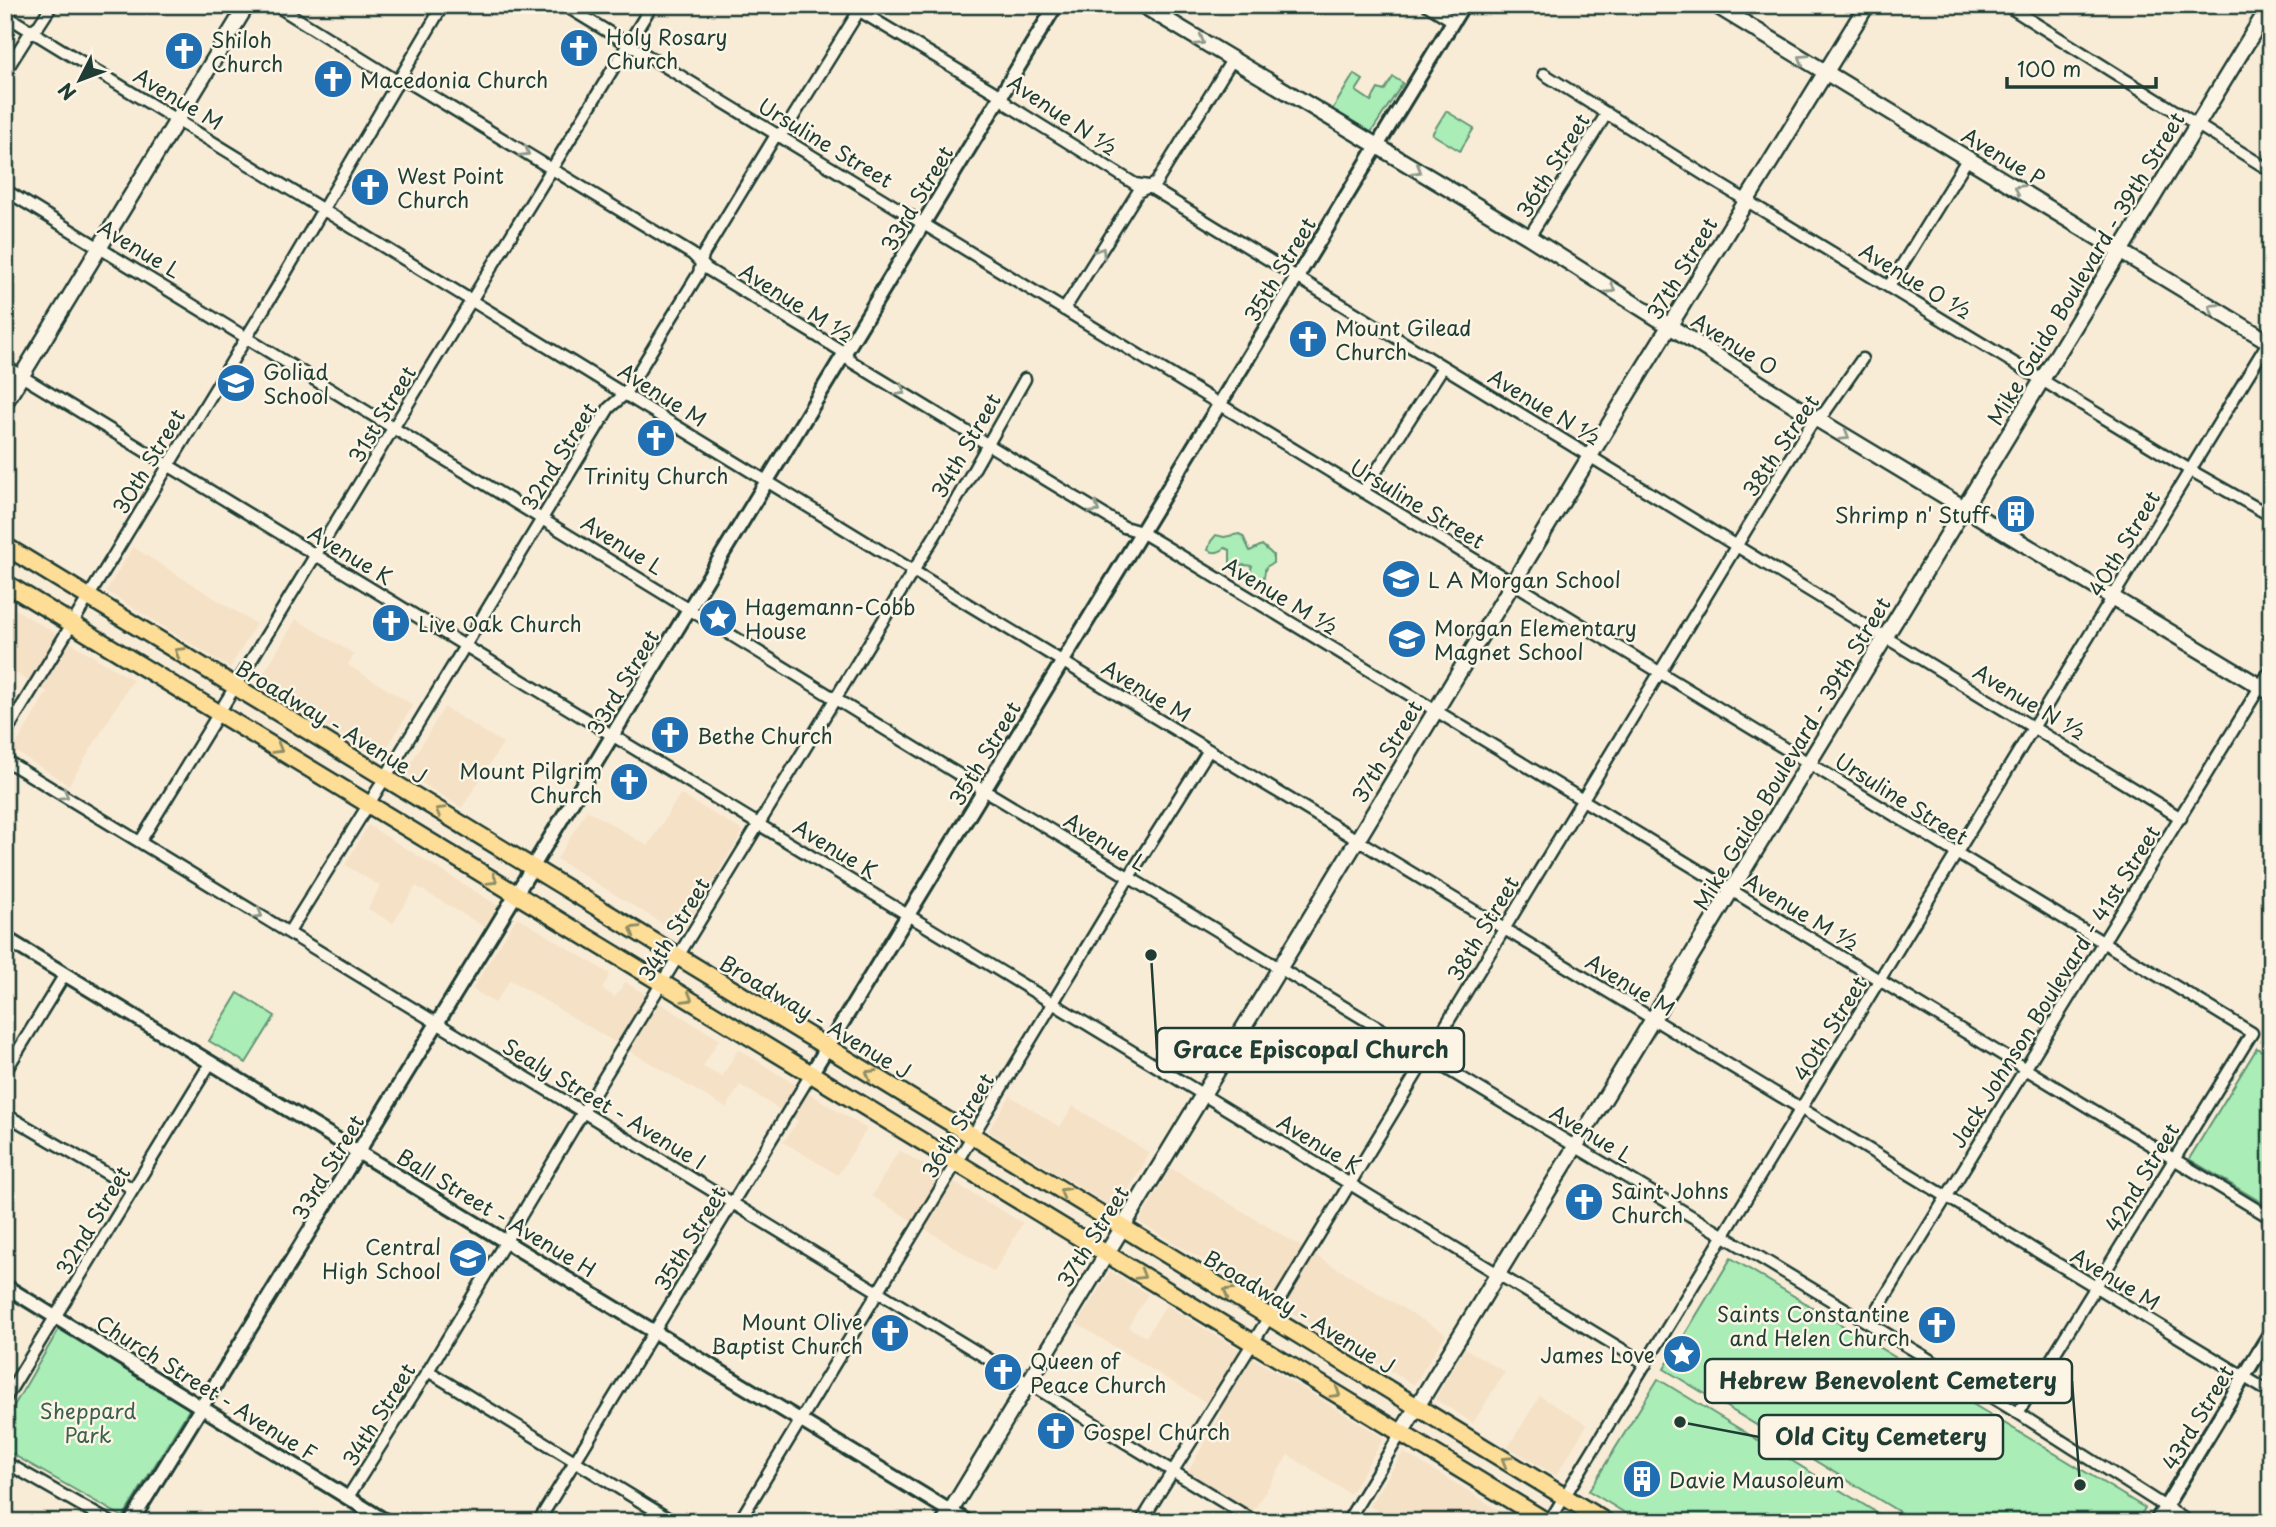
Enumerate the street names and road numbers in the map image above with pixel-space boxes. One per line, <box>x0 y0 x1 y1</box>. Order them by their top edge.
street label: Avenue M <box>128 59 230 137</box>
street label: Avenue N ½ <box>1002 65 1124 163</box>
street label: Ursuline Street <box>752 89 900 195</box>
street label: Mike Gaido Boulevard - 39th Street <box>1978 105 2192 431</box>
street label: 36th Street <box>1507 106 1597 224</box>
street label: Avenue P <box>1956 118 2052 194</box>
street label: 33rd Street <box>872 139 960 257</box>
street label: Avenue L <box>92 211 188 285</box>
street label: 35th Street <box>1235 211 1323 327</box>
street label: 37th Street <box>1638 211 1724 325</box>
street label: Avenue O ½ <box>1854 234 1978 326</box>
street label: Avenue M ½ <box>734 254 860 350</box>
street label: Avenue O <box>1686 304 1784 382</box>
street label: Avenue M <box>612 354 714 434</box>
street label: 31st Street <box>339 359 423 469</box>
street label: Avenue N ½ <box>1483 360 1607 452</box>
street label: 34th Street <box>922 387 1008 503</box>
street label: 38th Street <box>1734 387 1826 503</box>
street label: 32nd Street <box>512 396 604 516</box>
street label: 30th Street <box>104 402 192 520</box>
street label: Ursuline Street <box>1344 450 1492 556</box>
street label: 40th Street <box>2079 484 2167 602</box>
street label: Avenue L <box>576 506 670 582</box>
street label: Avenue K <box>303 516 399 592</box>
street label: Avenue M ½ <box>1217 548 1345 642</box>
street label: Mike Gaido Boulevard - 39th Street <box>1684 590 1898 916</box>
street label: 33rd Street <box>578 623 666 741</box>
street label: Broadway - Avenue J <box>230 651 434 791</box>
street label: Avenue M <box>1096 651 1198 729</box>
street label: Avenue N ½ <box>1968 655 2092 747</box>
street label: 37th Street <box>1343 694 1429 808</box>
street label: 35th Street <box>940 695 1028 811</box>
street label: Ursuline Street <box>1829 744 1975 852</box>
street label: Avenue L <box>1058 804 1154 878</box>
street label: Avenue K <box>788 810 884 886</box>
street label: Jack Johnson Boulevard - 41st Street <box>1941 818 2167 1154</box>
street label: Avenue M ½ <box>1738 864 1866 958</box>
street label: 38th Street <box>1438 869 1526 987</box>
street label: 34th Street <box>629 871 717 987</box>
street label: Avenue M <box>1580 945 1682 1023</box>
street label: Broadway - Avenue J <box>714 946 918 1086</box>
street label: 40th Street <box>1784 969 1874 1087</box>
street label: Sealy Street - Avenue I <box>497 1029 713 1177</box>
street label: 36th Street <box>913 1066 1001 1184</box>
street label: Avenue L <box>1544 1096 1640 1170</box>
street label: Avenue K <box>1272 1105 1368 1181</box>
street label: 33rd Street <box>283 1108 371 1226</box>
street label: 42nd Street <box>2096 1116 2186 1238</box>
street label: Ball Street - Avenue H <box>391 1140 603 1284</box>
street label: 32nd Street <box>47 1159 137 1281</box>
street label: 37th Street <box>1048 1179 1136 1293</box>
street label: 35th Street <box>645 1180 733 1296</box>
street label: Avenue M <box>2065 1239 2167 1317</box>
street label: Broadway - Avenue J <box>1198 1241 1402 1381</box>
street label: Church Street - Avenue F <box>90 1306 324 1468</box>
street label: 34th Street <box>334 1356 422 1472</box>
street label: 43rd Street <box>2153 1358 2241 1476</box>

